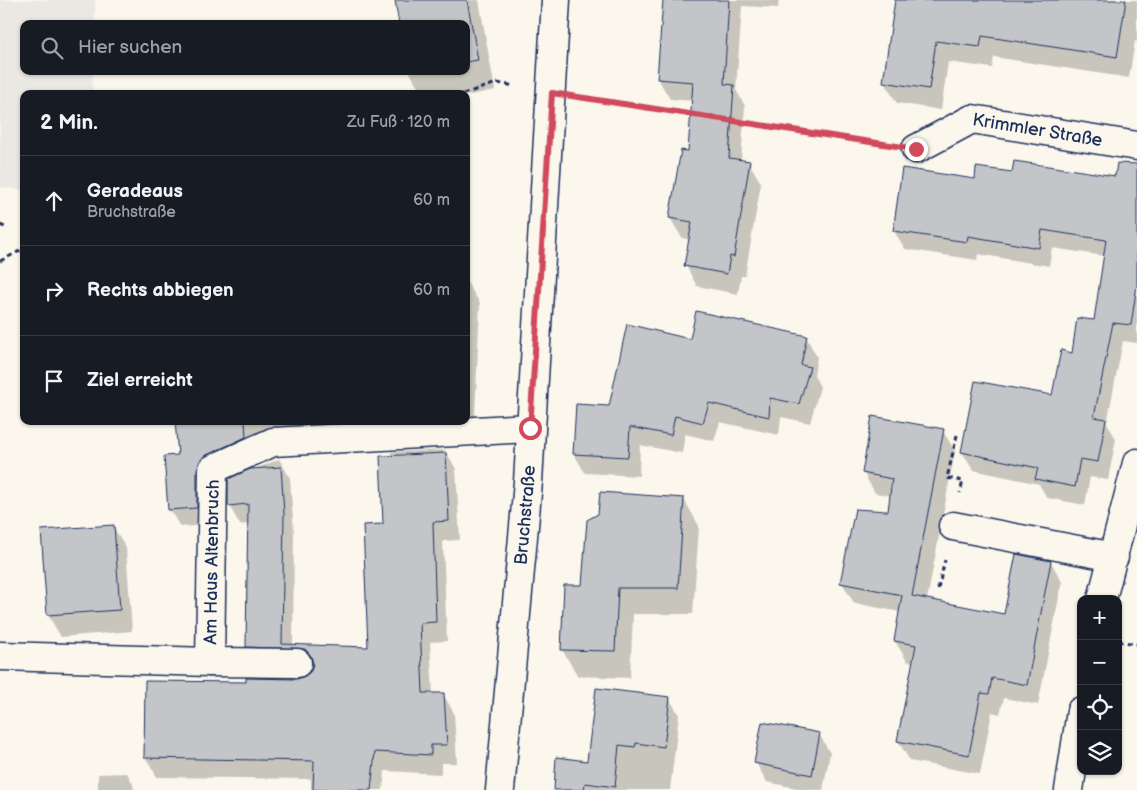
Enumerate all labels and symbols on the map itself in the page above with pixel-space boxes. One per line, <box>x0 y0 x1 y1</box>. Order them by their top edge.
street label: Krimmler Straße <box>971 109 1104 151</box>
route end <box>905 138 928 161</box>
route start <box>519 417 542 440</box>
street label: Bruchstraße <box>511 464 540 566</box>
street label: Am Haus Altenbruch <box>200 479 224 645</box>

